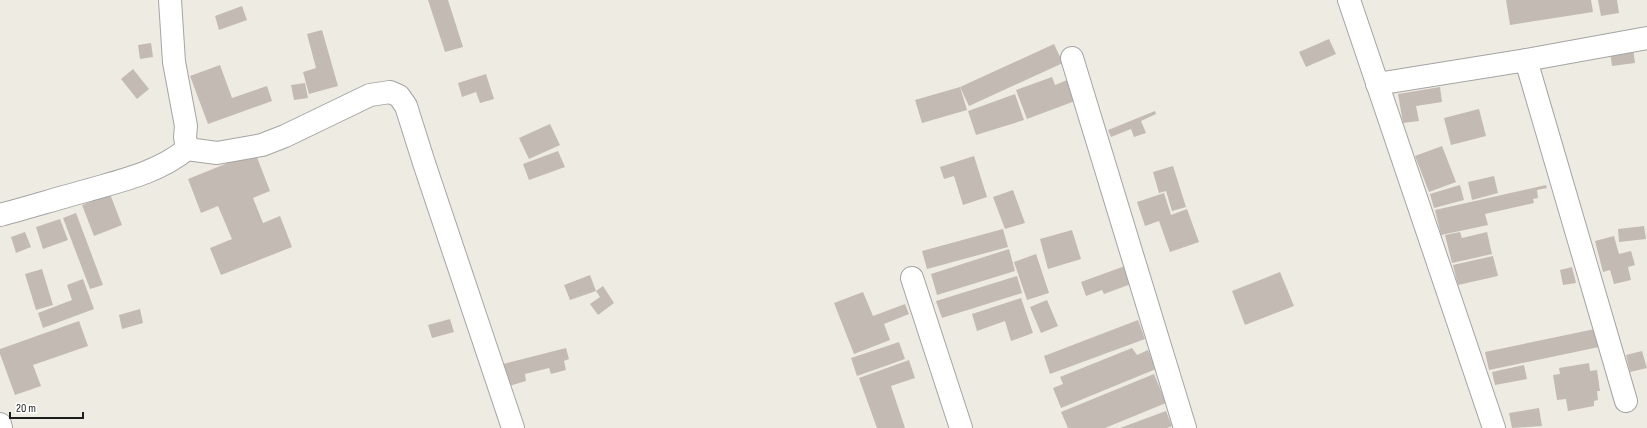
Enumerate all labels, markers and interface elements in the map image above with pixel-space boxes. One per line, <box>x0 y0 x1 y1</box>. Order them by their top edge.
scale bar <box>10 394 83 420</box>
text: 20 m <box>16 401 36 416</box>

